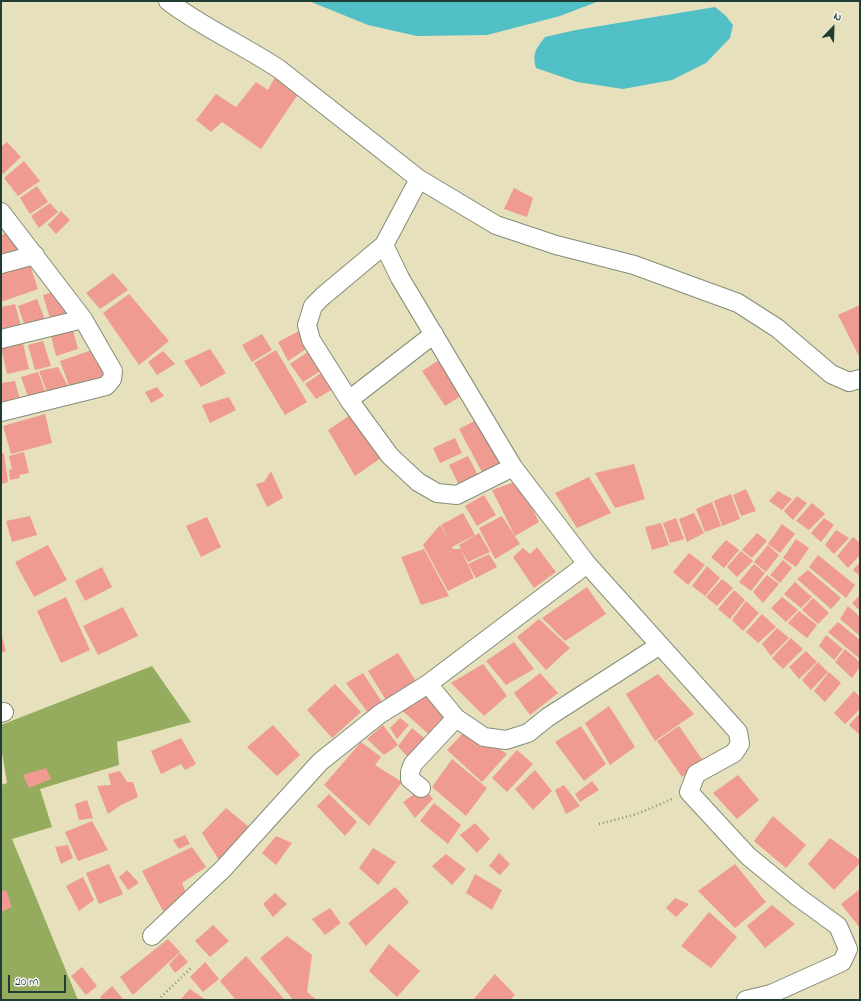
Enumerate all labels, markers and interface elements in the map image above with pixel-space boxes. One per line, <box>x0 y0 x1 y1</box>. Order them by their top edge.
north arrow <box>813 8 853 48</box>
text: N <box>831 8 844 26</box>
scale bar <box>10 967 68 993</box>
text: 20 m <box>15 973 38 991</box>

